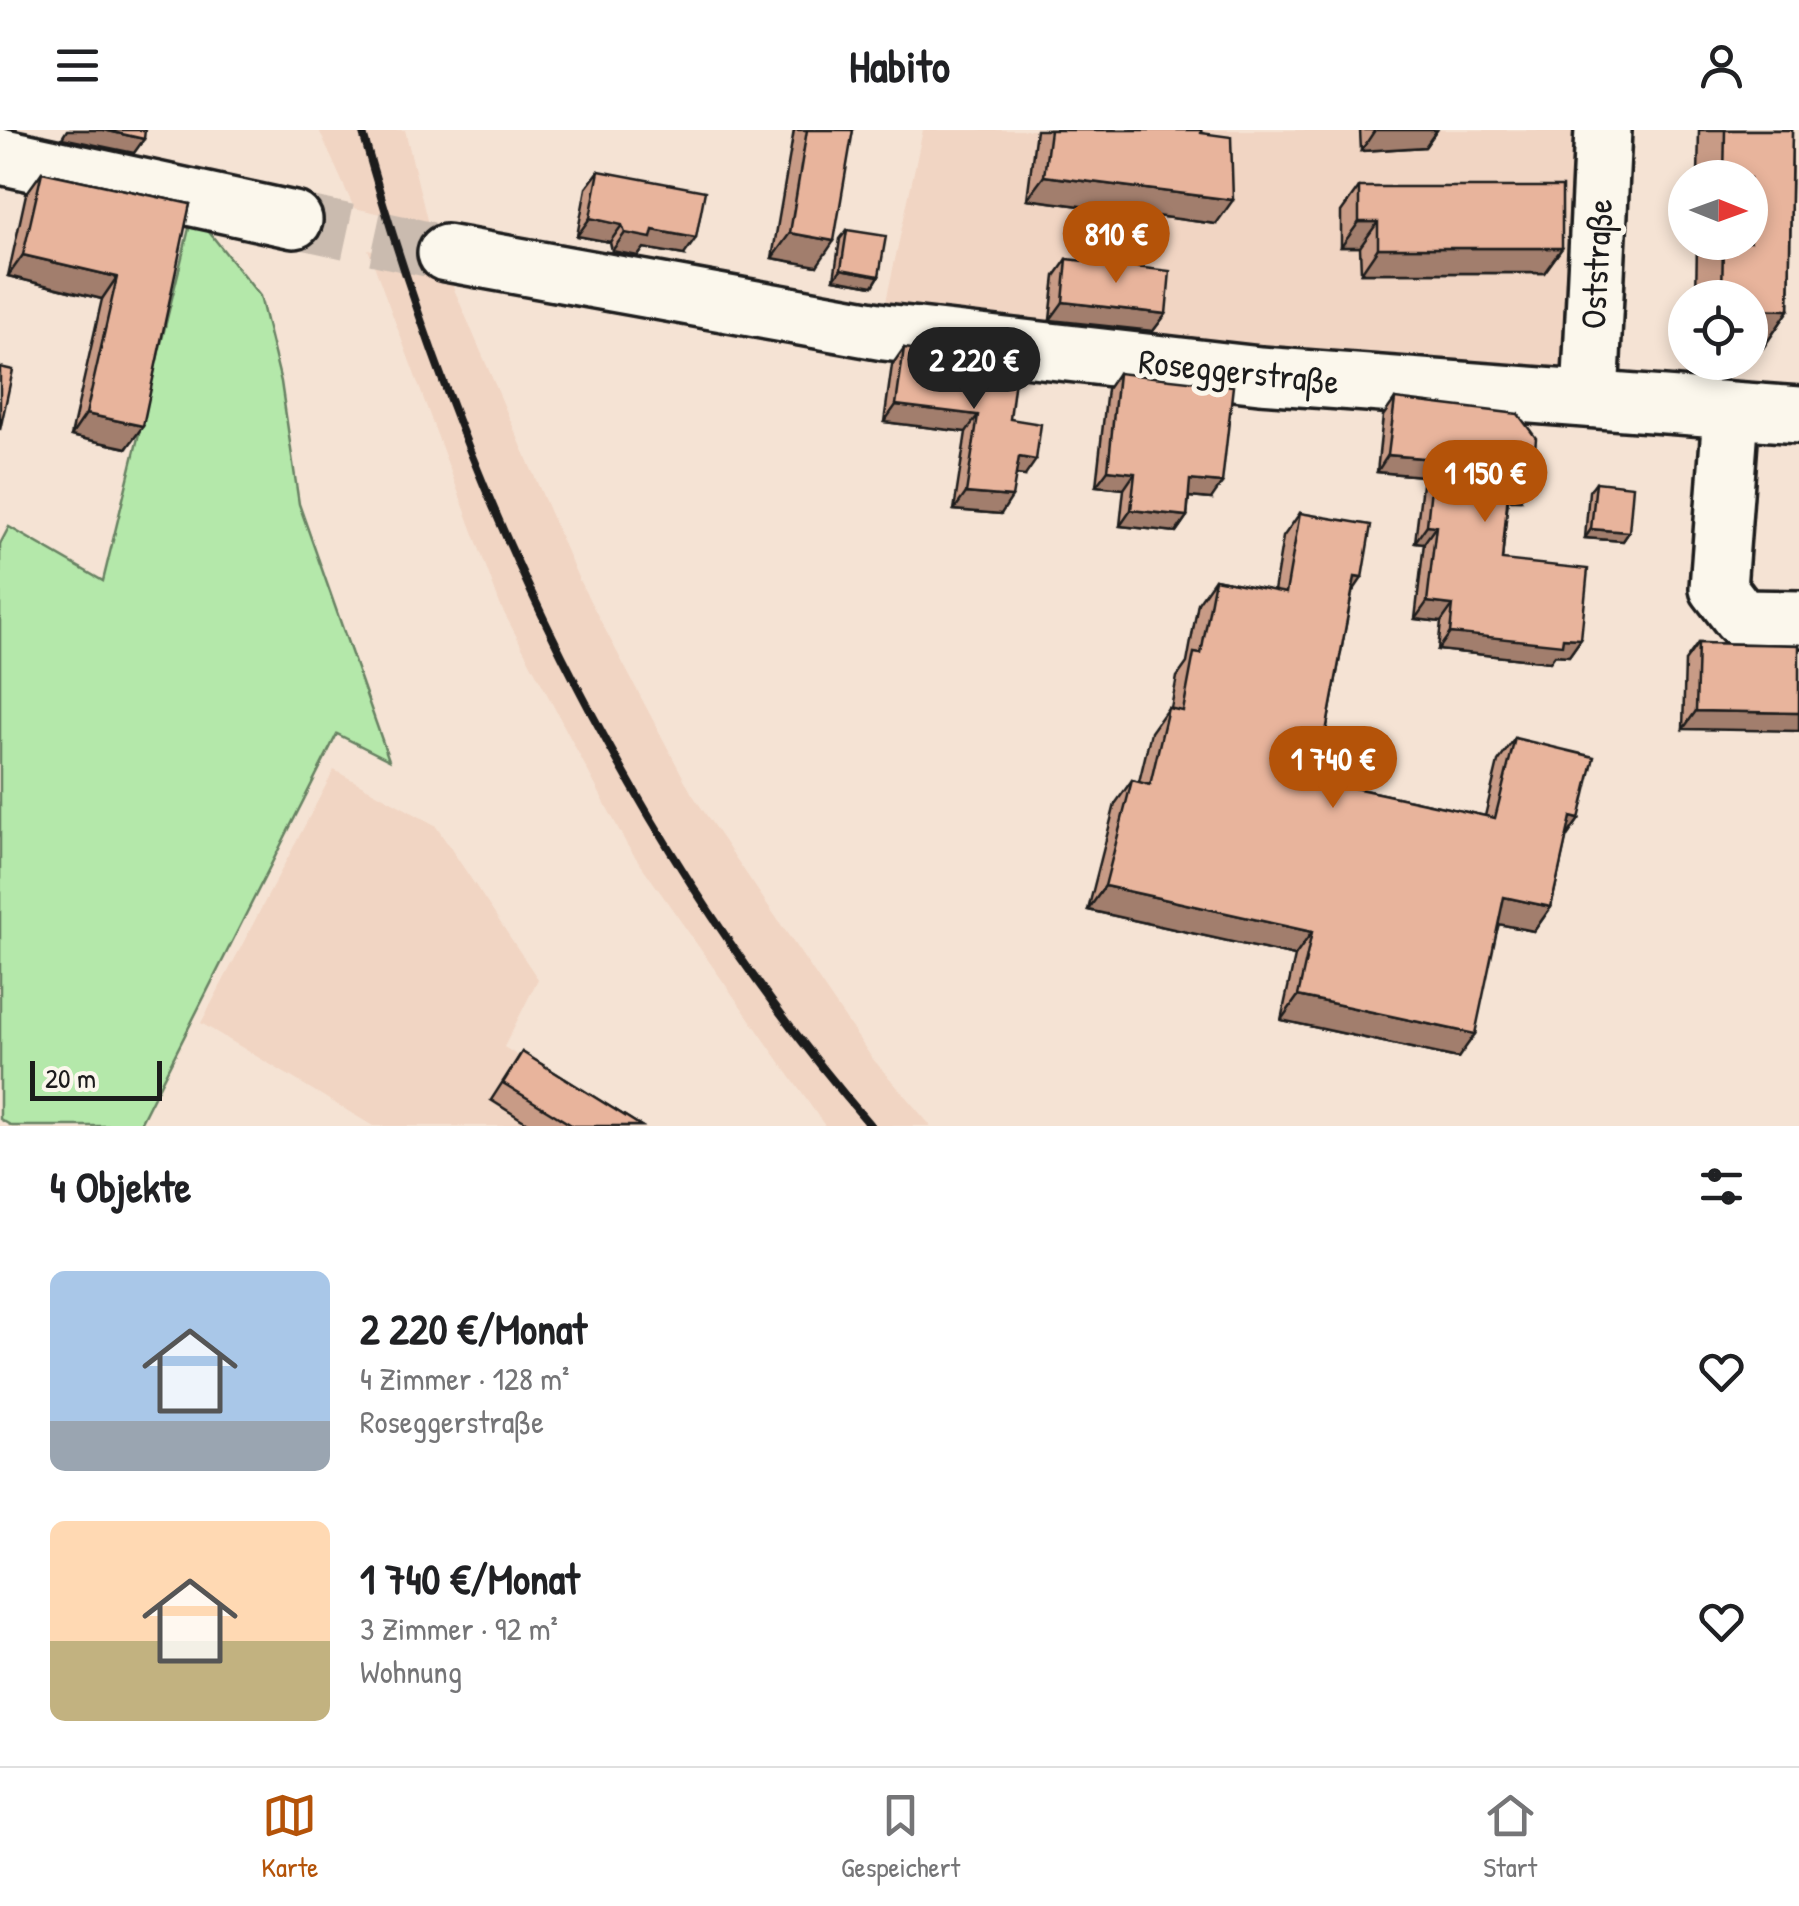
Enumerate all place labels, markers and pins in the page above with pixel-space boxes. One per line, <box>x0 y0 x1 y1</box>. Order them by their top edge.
pin: 810 € <box>1046 201 1186 286</box>
pin: 2 220 € <box>882 327 1066 412</box>
pin: 1 150 € <box>1393 440 1577 525</box>
pin: 1 740 € <box>1241 726 1425 811</box>

